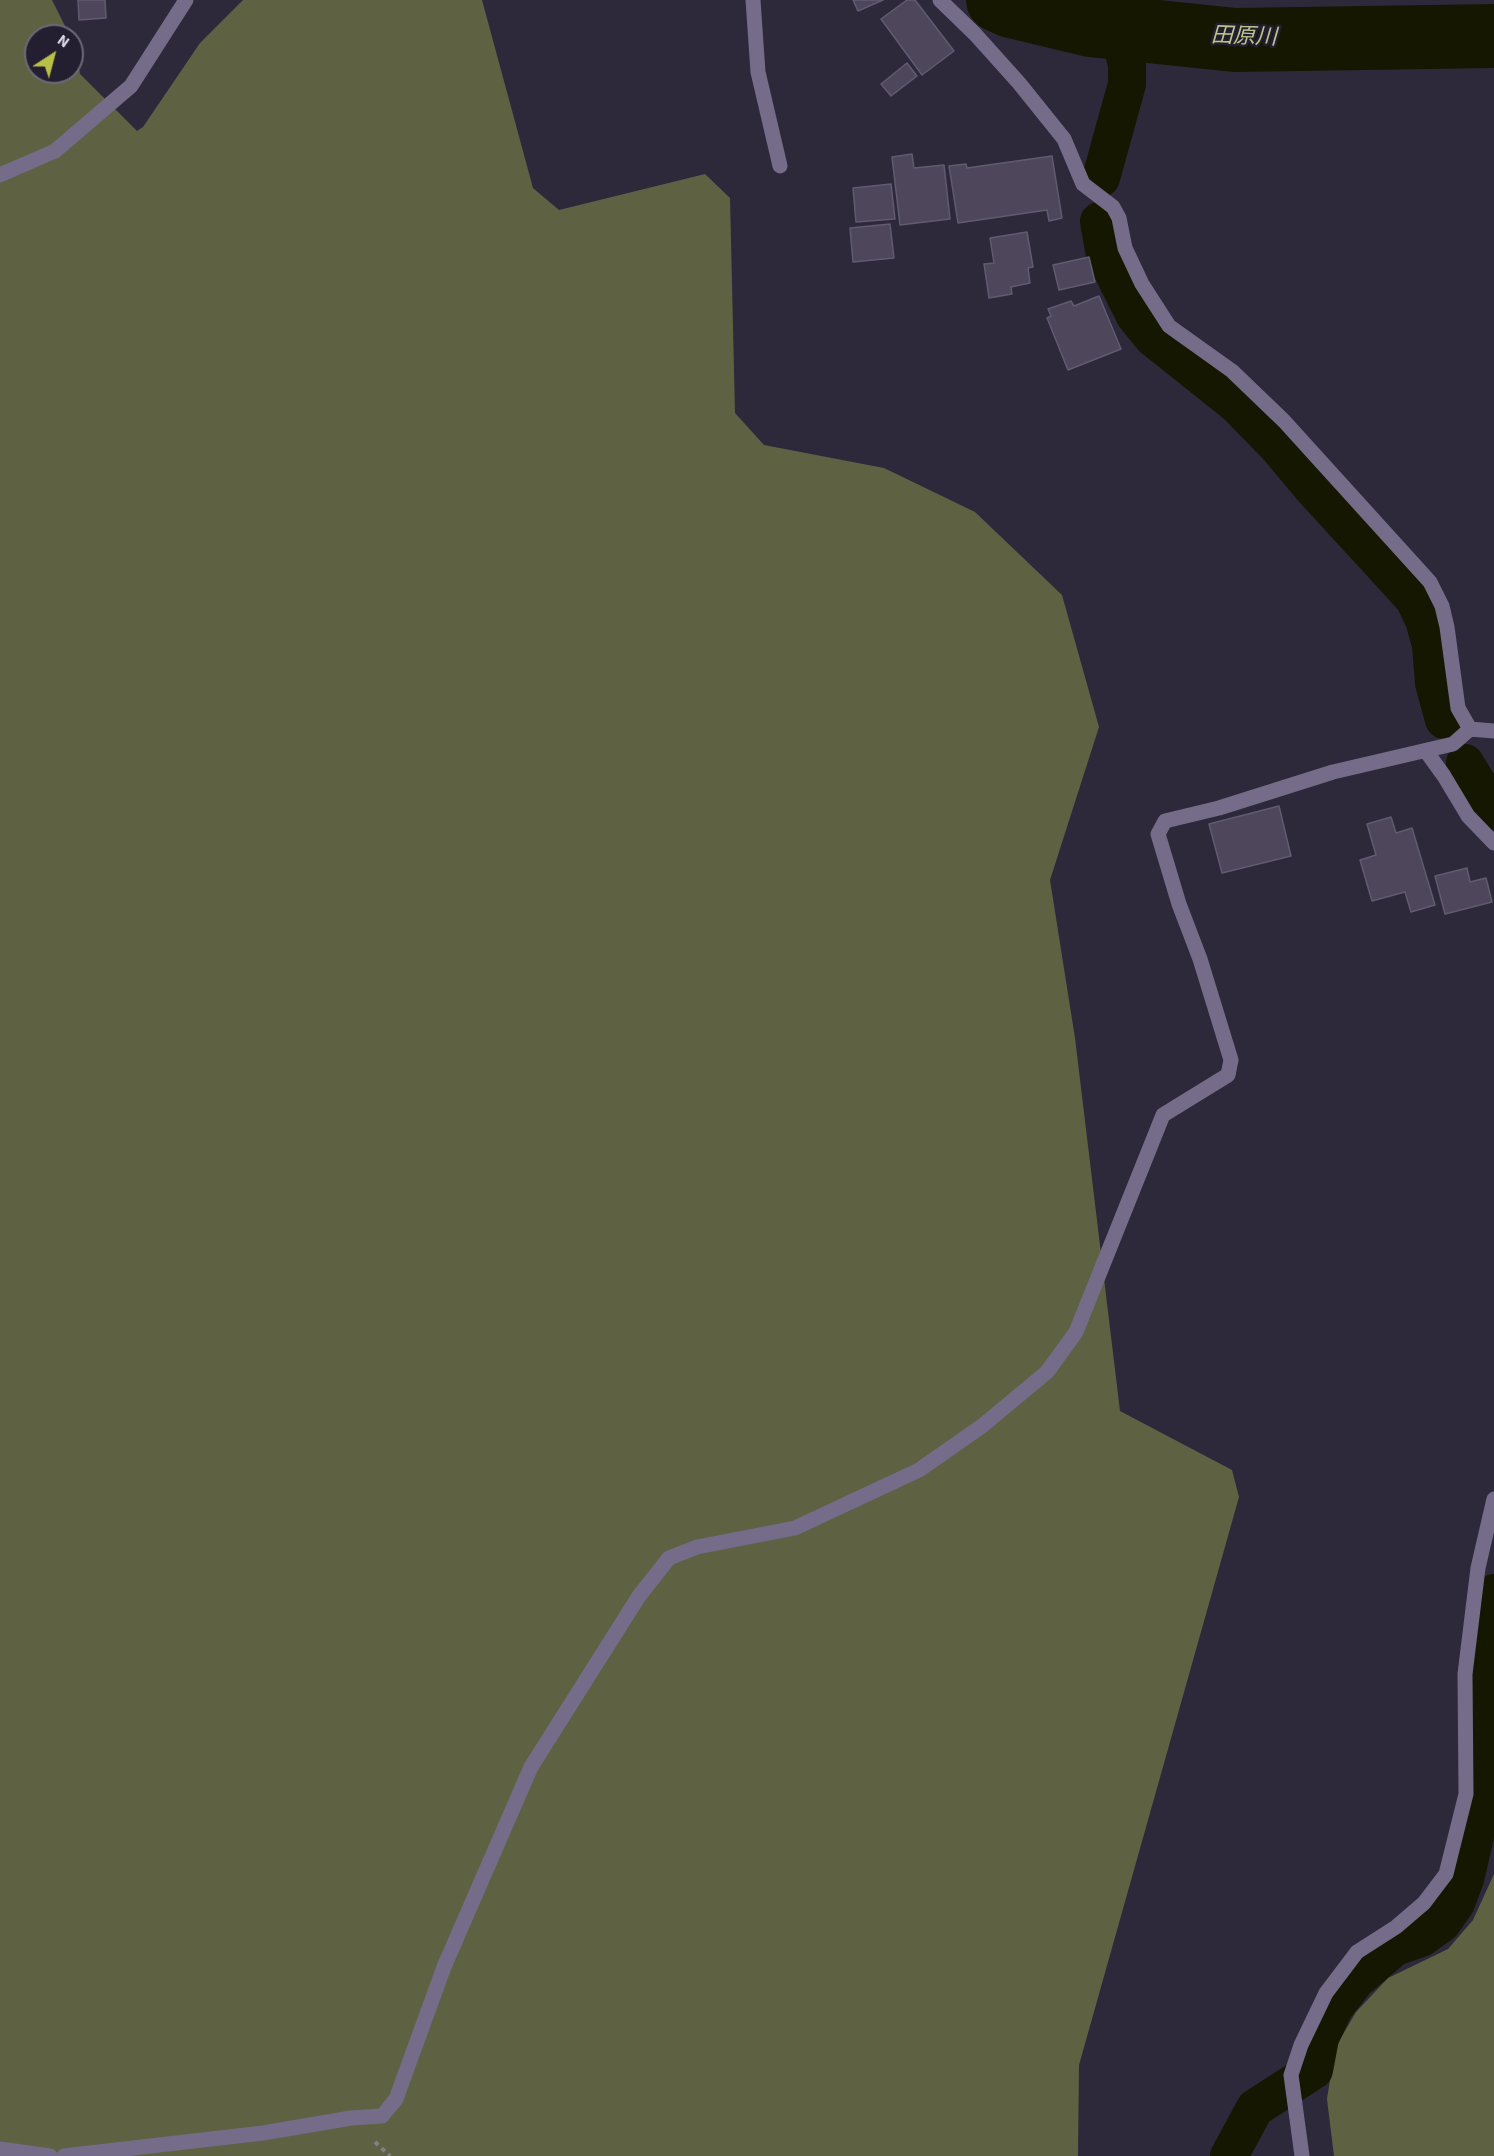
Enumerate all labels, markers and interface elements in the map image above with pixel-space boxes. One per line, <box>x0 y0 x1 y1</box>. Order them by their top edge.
north arrow <box>24 24 84 84</box>
water label: 田原川 <box>1211 24 1277 52</box>
text: N <box>53 29 74 53</box>

